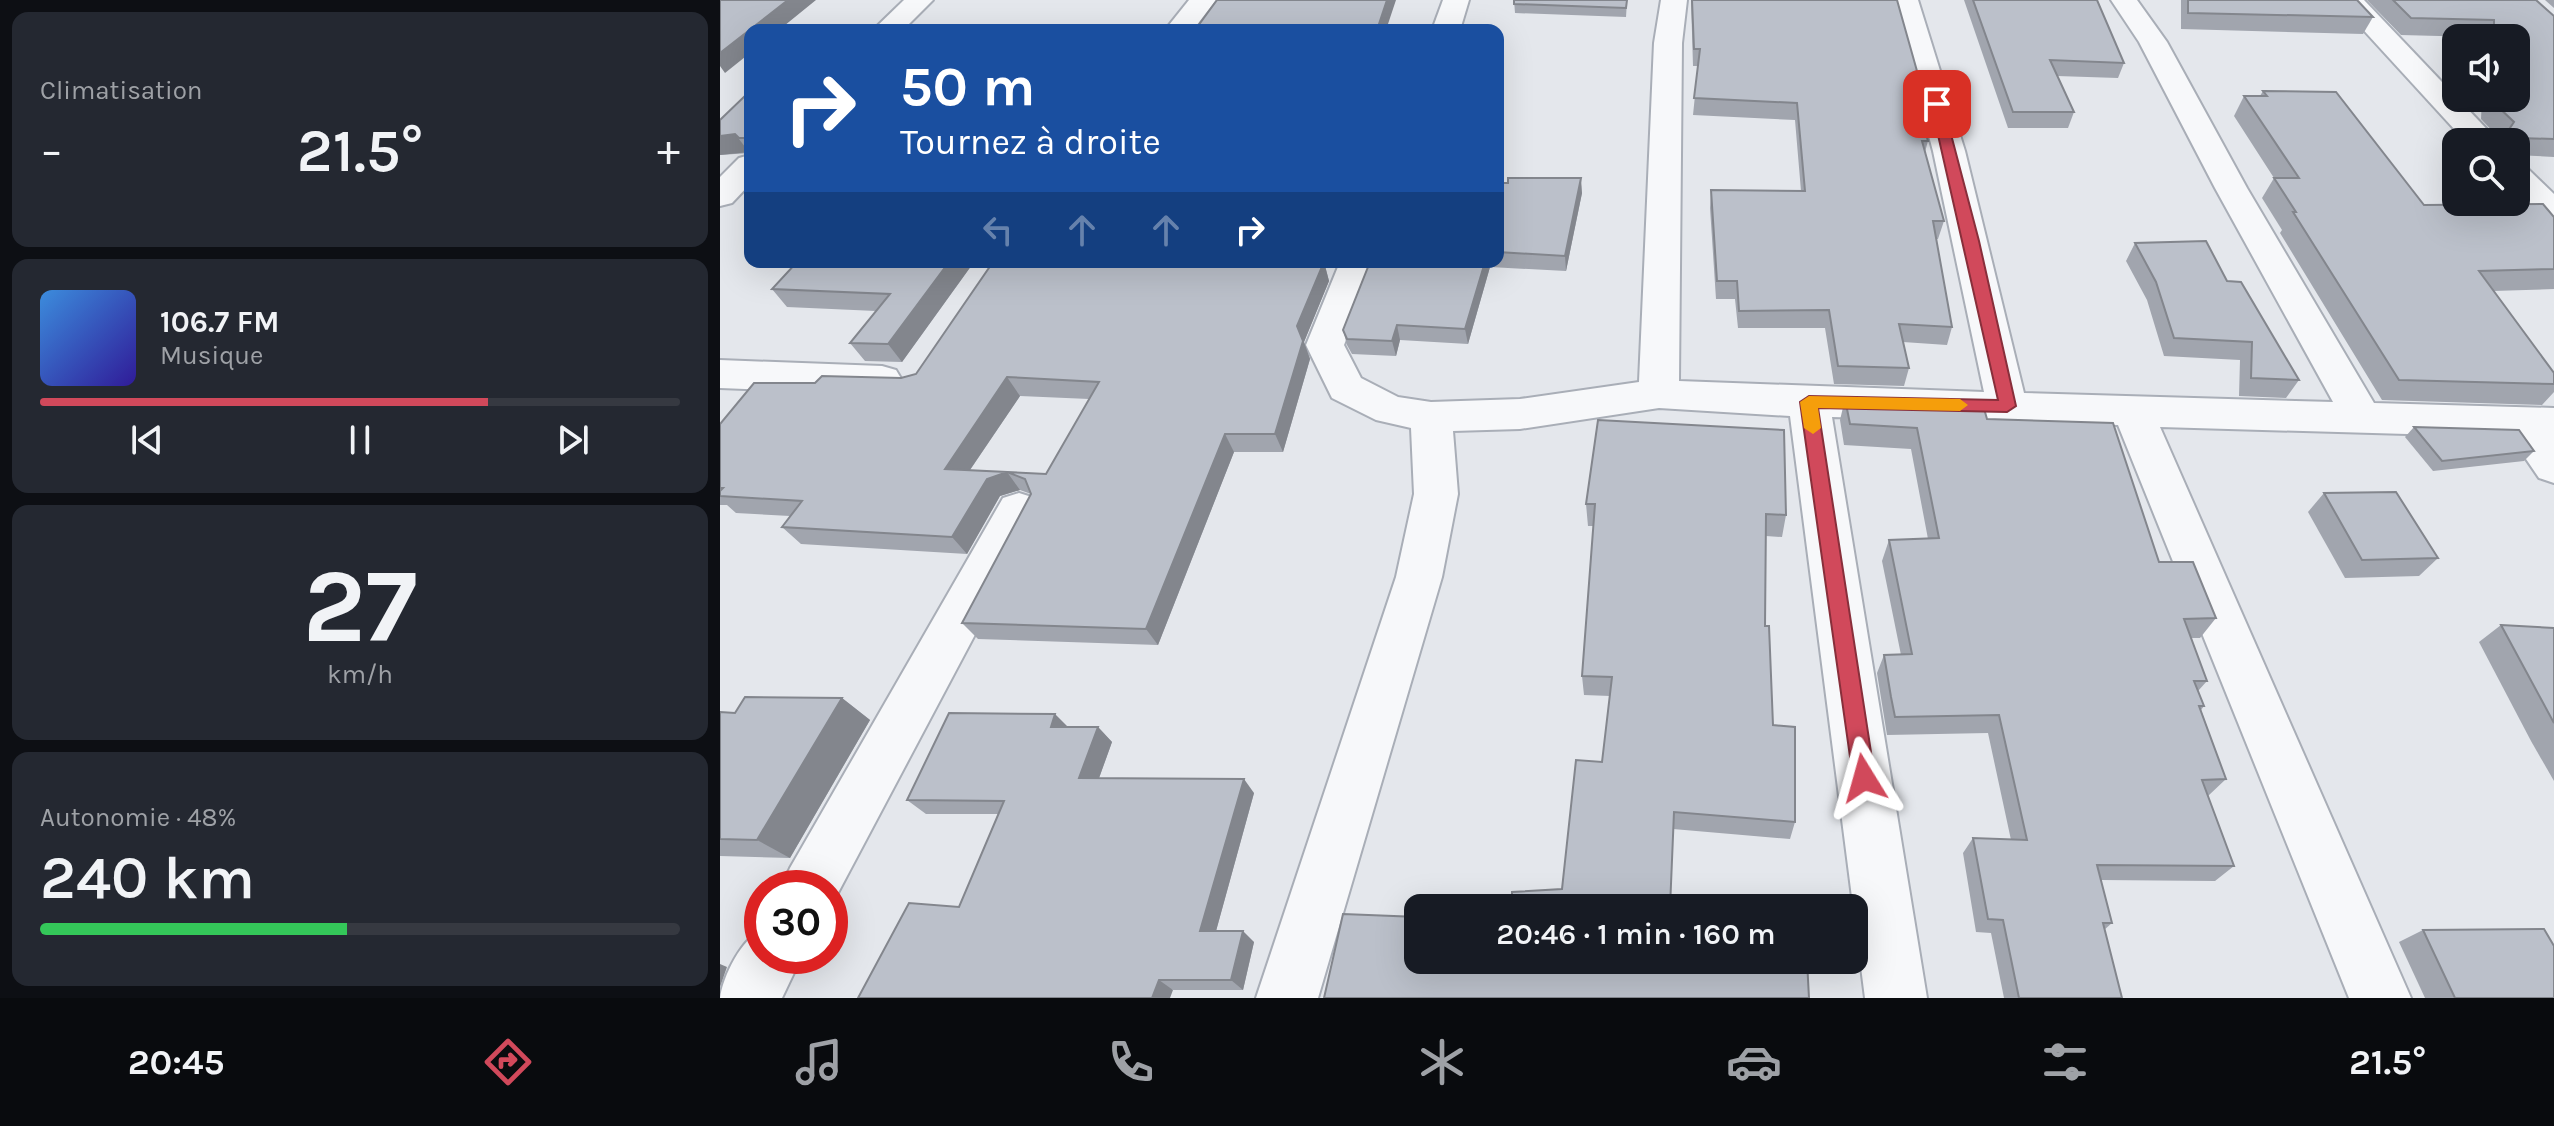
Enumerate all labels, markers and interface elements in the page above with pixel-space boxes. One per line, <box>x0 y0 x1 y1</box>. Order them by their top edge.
map controls <box>2442 24 2530 216</box>
button: sound <box>2442 24 2530 112</box>
text: 50 m <box>900 54 1035 119</box>
icon: right <box>768 56 872 160</box>
pin <box>1903 70 1971 138</box>
text: Climatisation <box>40 75 203 106</box>
icon: arrive <box>1915 82 1959 126</box>
text: 21.5° <box>297 116 423 186</box>
text: Tournez à droite <box>900 121 1161 163</box>
text: − <box>40 125 63 176</box>
text: + <box>657 125 680 176</box>
button: search <box>2442 128 2530 216</box>
icon: left <box>976 208 1020 252</box>
icon: ahead <box>1060 208 1104 252</box>
icon: ahead <box>1144 208 1188 252</box>
icon: right <box>1228 208 1272 252</box>
text: 106.7 FM <box>160 304 279 340</box>
text: Musique <box>160 340 263 371</box>
icon: previous <box>125 418 169 462</box>
icon: pause <box>338 418 382 462</box>
icon: next <box>551 418 595 462</box>
text: 27 <box>303 546 417 667</box>
text: km/h <box>327 659 393 690</box>
position arrow <box>1822 736 1906 820</box>
text: Autonomie · 48% <box>40 802 236 833</box>
text: 240 km <box>40 843 255 913</box>
speed limit sign: 30 <box>744 870 848 974</box>
text: 20:46 · 1 min · 160 m <box>1496 916 1776 952</box>
icon: directions <box>480 1034 536 1090</box>
icon: music <box>791 1034 847 1090</box>
icon: phone <box>1103 1034 1159 1090</box>
icon: climate <box>1414 1034 1470 1090</box>
icon: car <box>1726 1034 1782 1090</box>
icon: filters <box>2037 1034 2093 1090</box>
text: 20:45 <box>128 1041 224 1083</box>
text: 21.5° <box>2349 1041 2426 1083</box>

